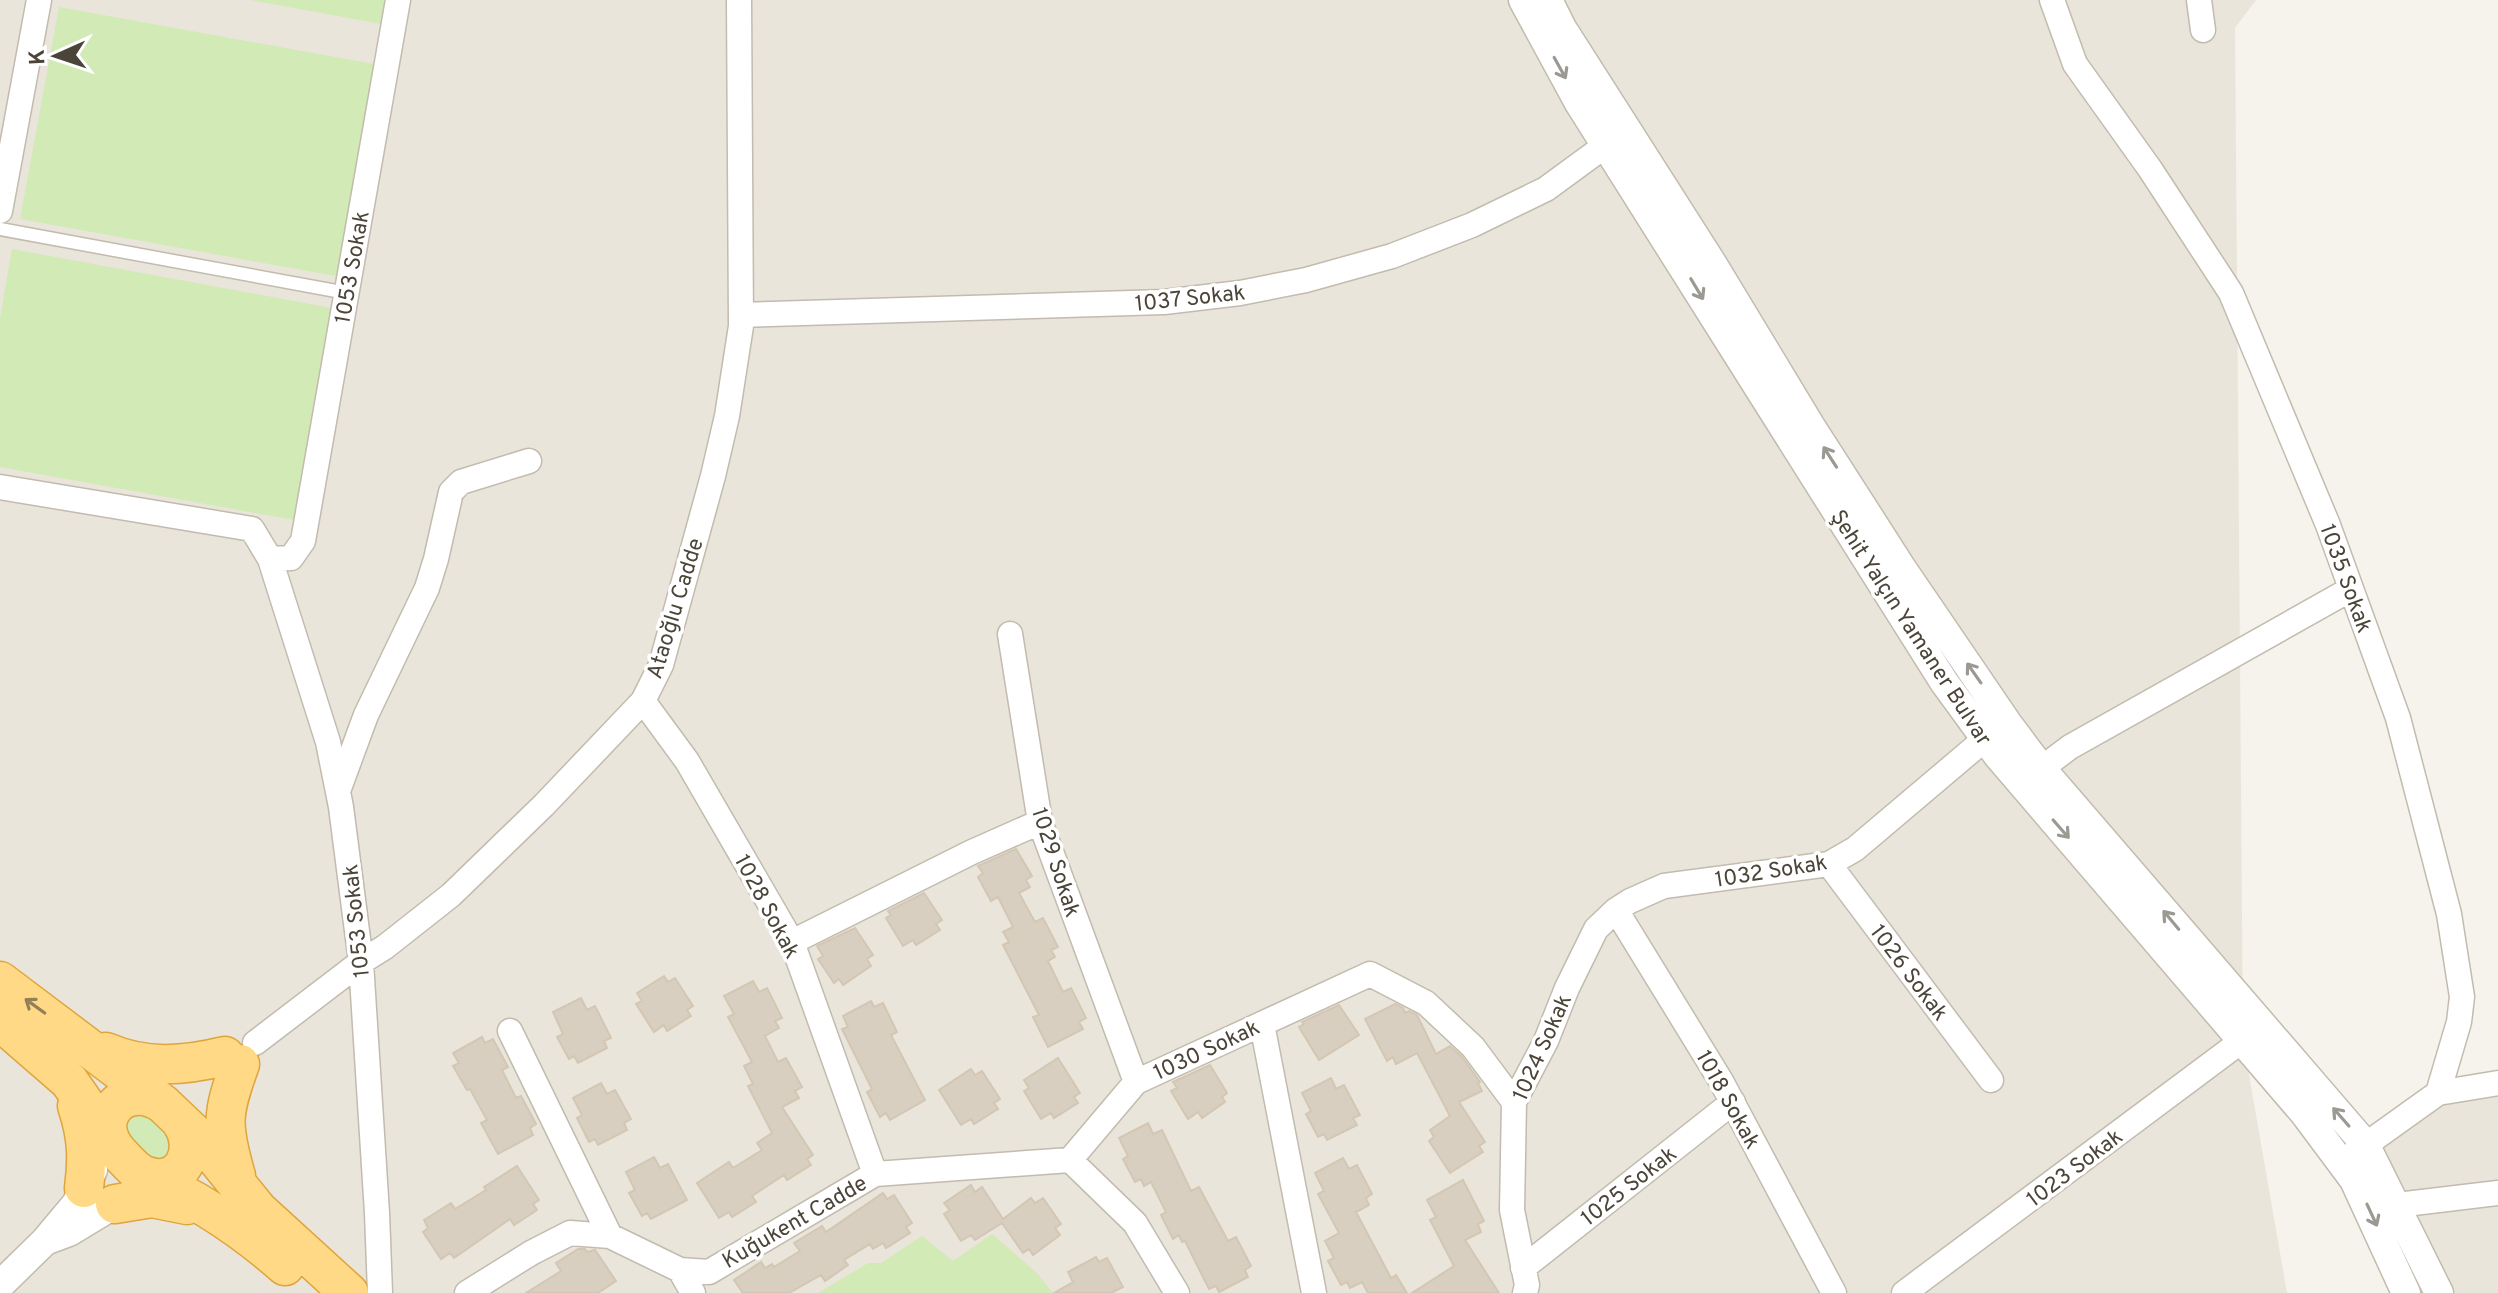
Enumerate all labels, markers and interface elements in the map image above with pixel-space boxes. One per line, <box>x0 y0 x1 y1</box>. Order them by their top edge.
north arrow <box>16 16 96 96</box>
text: K <box>25 48 52 65</box>
one-way arrow <box>1553 56 1568 80</box>
street label: 1053 Sokak <box>330 209 377 326</box>
one-way arrow <box>1689 278 1705 300</box>
street label: 1037 Sokak <box>1134 280 1247 319</box>
one-way arrow <box>1822 446 1839 468</box>
street label: Şehit Yalçın Yamaner Bulvar <box>1823 505 1997 752</box>
street label: 1035 Sokak <box>2312 521 2377 637</box>
street label: Ataoğlu Cadde <box>642 535 711 682</box>
one-way arrow <box>1966 663 1982 685</box>
street label: 1029 Sokak <box>1024 805 1085 921</box>
one-way arrow <box>2051 819 2069 839</box>
street label: 1032 Sokak <box>1713 850 1829 895</box>
street label: 1028 Sokak <box>727 851 804 964</box>
street label: 1053 Sokak <box>338 863 377 979</box>
one-way arrow <box>2162 910 2180 930</box>
street label: 1026 Sokak <box>1863 920 1953 1027</box>
street label: 1024 Sokak <box>1508 991 1579 1106</box>
one-way arrow <box>24 998 46 1015</box>
street label: 1030 Sokak <box>1150 1015 1264 1088</box>
street label: 1018 Sokak <box>1689 1046 1765 1154</box>
one-way arrow <box>2332 1107 2350 1127</box>
street label: 1023 Sokak <box>2022 1124 2129 1214</box>
street label: 1025 Sokak <box>1576 1141 1683 1233</box>
street label: Kuğukent Cadde <box>718 1171 873 1276</box>
one-way arrow <box>2365 1203 2380 1227</box>

